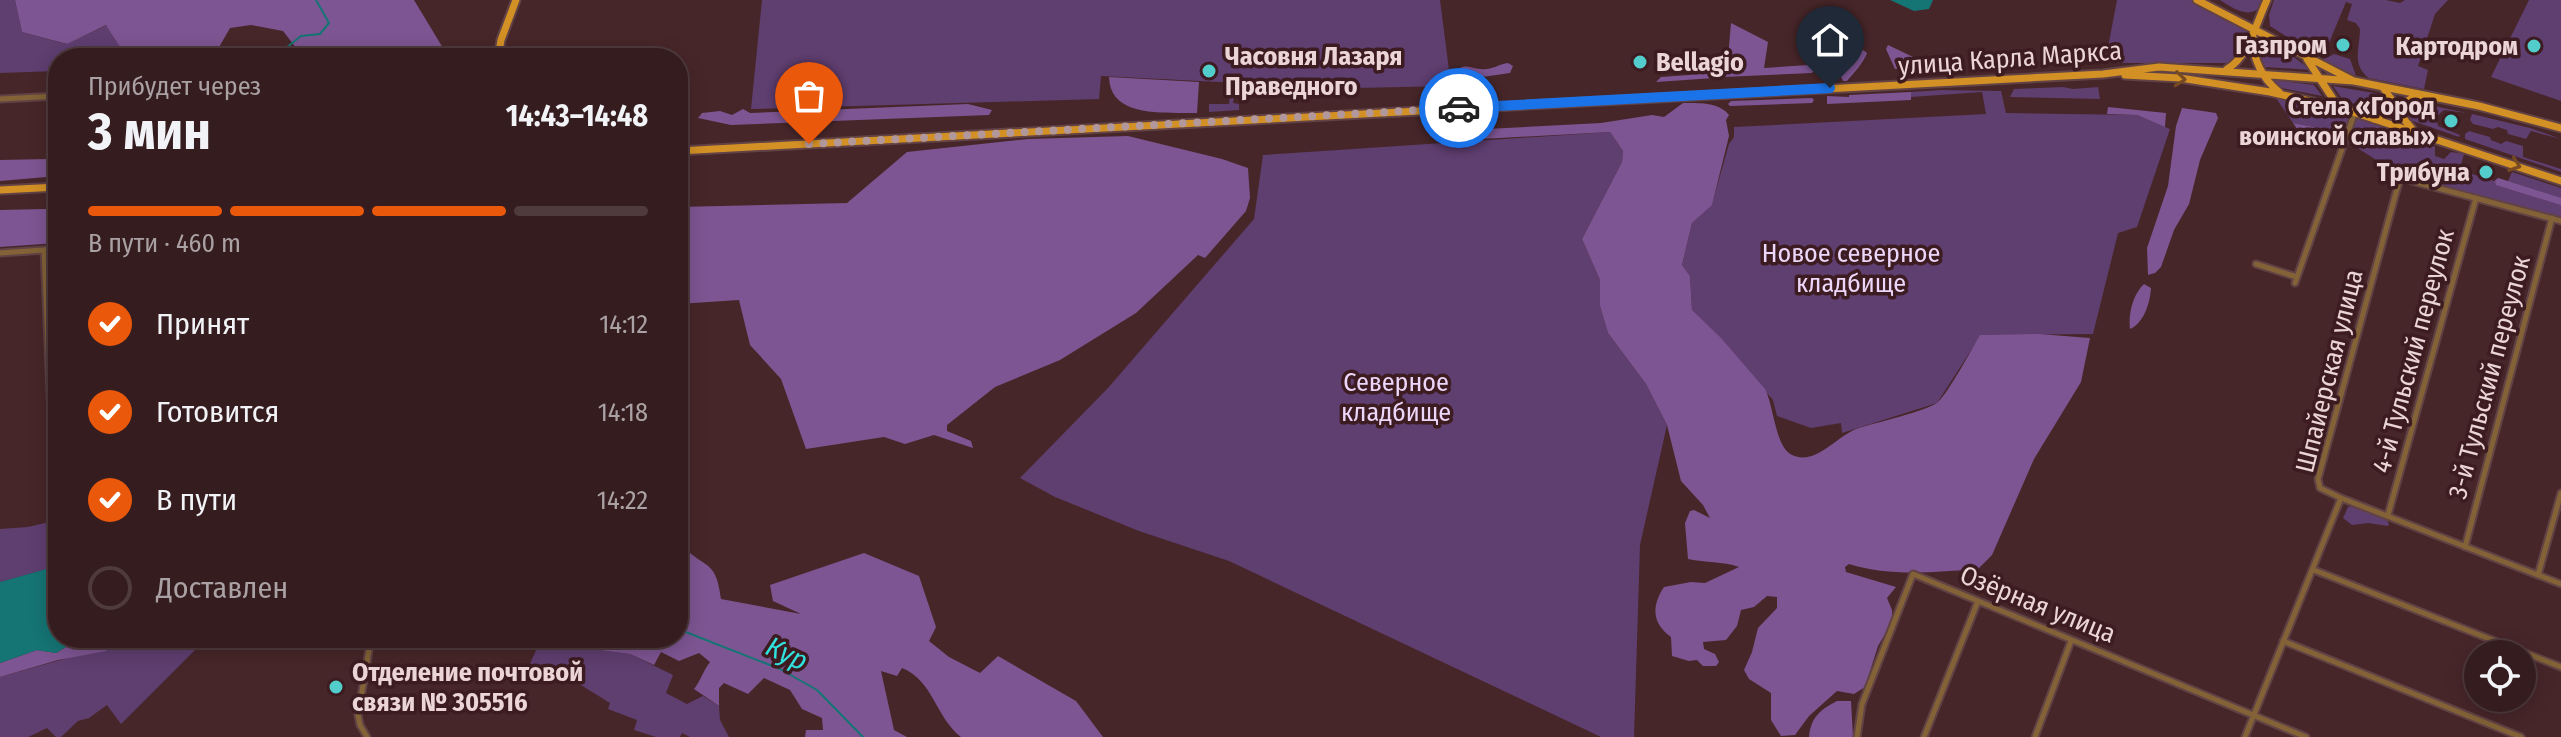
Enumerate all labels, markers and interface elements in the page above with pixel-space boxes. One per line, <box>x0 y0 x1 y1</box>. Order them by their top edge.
pin <box>1796 6 1864 88</box>
icon: home <box>1808 18 1852 62</box>
place label: Газпром <box>2235 30 2327 61</box>
place label: Картодром <box>2396 31 2518 62</box>
street label: улица Карла Маркса <box>1897 35 2123 82</box>
marker: Газпром <box>2334 36 2352 54</box>
marker: Картодром <box>2525 37 2543 55</box>
place label: Часовня Лазаря Праведного <box>1225 41 1402 102</box>
place label: Bellagio <box>1656 47 1744 78</box>
marker: Bellagio <box>1631 53 1649 71</box>
pin <box>775 62 843 144</box>
marker: Часовня Лазаря Праведного <box>1200 62 1218 80</box>
courier <box>1419 68 1499 148</box>
one-way arrow <box>2174 70 2187 87</box>
text: Прибудет через <box>88 71 261 102</box>
icon: bag <box>787 74 831 118</box>
icon: car <box>1437 86 1481 130</box>
place label: Стела «Город воинской славы» <box>2239 91 2435 152</box>
text: 14:43–14:48 <box>506 98 648 134</box>
text: 3 мин <box>88 100 211 163</box>
marker: Стела «Город воинской славы» <box>2442 112 2460 130</box>
one-way arrow <box>2508 156 2522 172</box>
place label: Трибуна <box>2377 157 2470 188</box>
marker: Трибуна <box>2477 163 2495 181</box>
street label: 4-й Тульский переулок <box>2366 226 2461 476</box>
text: В пути · 460 m <box>88 228 241 259</box>
park label: Новое северное кладбище <box>1762 238 1940 299</box>
street label: 3-й Тульский переулок <box>2442 252 2537 502</box>
street label: Шпайерская улица <box>2289 266 2370 476</box>
icon: check <box>88 302 132 346</box>
text: Принят <box>156 306 249 342</box>
text: 14:12 <box>599 309 648 340</box>
park label: Северное кладбище <box>1341 367 1451 428</box>
icon: check <box>88 390 132 434</box>
text: Готовится <box>156 394 279 430</box>
text: 14:18 <box>598 397 648 428</box>
icon: check <box>88 478 132 522</box>
text: В пути <box>156 482 237 518</box>
text: 14:22 <box>597 485 648 516</box>
street label: Озёрная улица <box>1956 559 2120 650</box>
text: Доставлен <box>156 570 288 606</box>
water label: Кур <box>761 630 813 677</box>
map controls <box>2464 640 2536 712</box>
button: locate <box>2464 640 2536 712</box>
place label: Отделение почтовой связи № 305516 <box>352 657 583 718</box>
marker: Отделение почтовой связи № 305516 <box>327 678 345 696</box>

